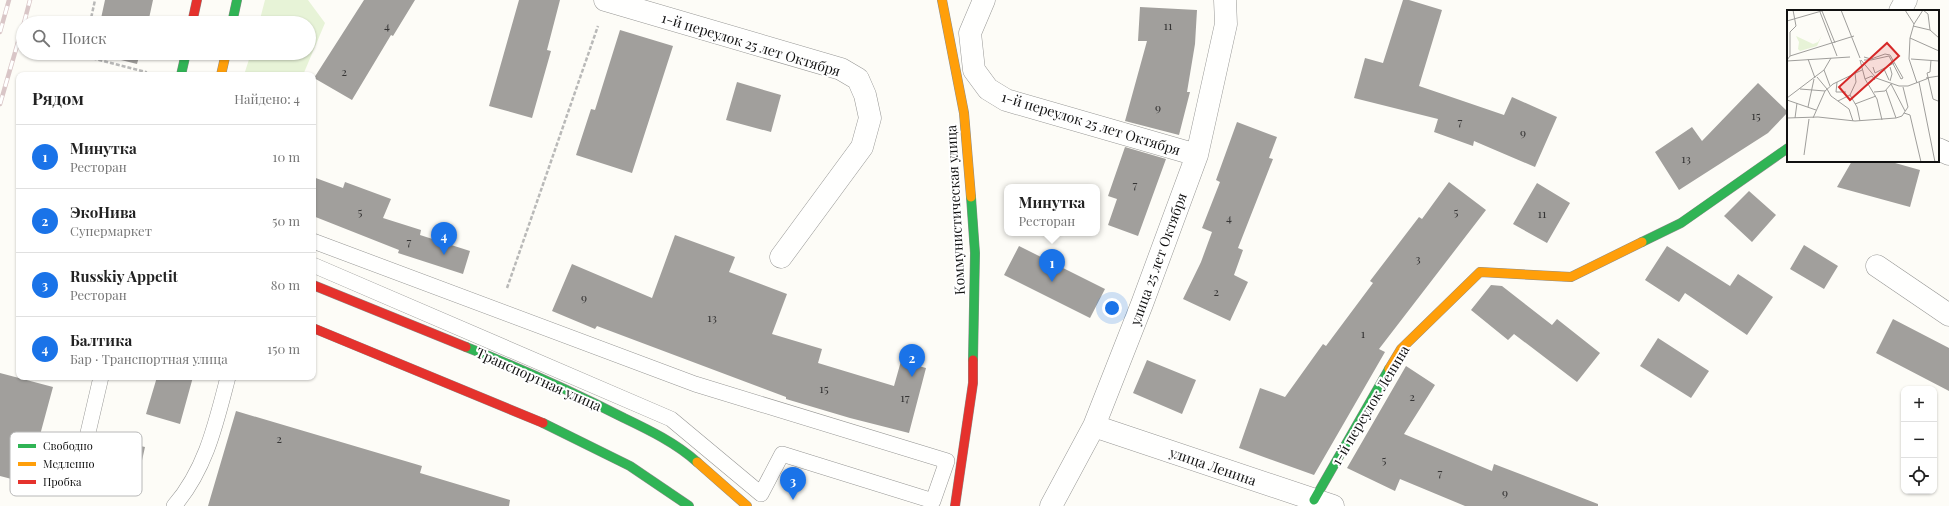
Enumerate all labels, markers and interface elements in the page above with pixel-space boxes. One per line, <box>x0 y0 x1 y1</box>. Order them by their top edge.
street label: 1-й переулок 25 лет Октября <box>659 8 843 80</box>
inset map <box>1787 10 1939 162</box>
search box <box>16 16 316 60</box>
house number: 4 <box>384 17 390 33</box>
house number: 11 <box>1164 17 1173 33</box>
icon: search <box>30 27 52 49</box>
text: Поиск <box>62 28 107 48</box>
house number: 2 <box>341 63 347 79</box>
text: Рядом <box>32 87 84 109</box>
street label: 1-й переулок 25 лет Октября <box>999 87 1183 159</box>
text: Найдено: 4 <box>234 90 300 107</box>
house number: 9 <box>1155 99 1161 115</box>
house number: 15 <box>1751 107 1761 123</box>
house number: 7 <box>1458 113 1463 129</box>
house number: 9 <box>1520 124 1526 140</box>
street label: Коммунистическая улица <box>941 125 969 295</box>
text: Минутка <box>70 138 137 158</box>
text: 1 <box>43 148 47 165</box>
text: 10 m <box>273 148 300 165</box>
house number: 13 <box>1681 150 1691 166</box>
text: Ресторан <box>70 158 127 175</box>
house number: 7 <box>1133 176 1138 192</box>
popup <box>1004 184 1100 236</box>
street label: улица 25 лет Октября <box>1125 190 1191 329</box>
text: Минутка <box>1019 192 1085 212</box>
text: ЭкоНива <box>70 202 136 222</box>
house number: 5 <box>358 203 363 219</box>
house number: 5 <box>1454 203 1459 219</box>
house number: 11 <box>1538 205 1547 221</box>
house number: 4 <box>1226 209 1232 225</box>
text: 2 <box>42 212 48 229</box>
text: 50 m <box>272 212 300 229</box>
text: Ресторан <box>1019 212 1075 229</box>
text: Супермаркет <box>70 222 152 239</box>
pin: 4 <box>431 222 457 255</box>
house number: 7 <box>407 233 412 249</box>
pin: 1 <box>1039 249 1065 282</box>
house number: 3 <box>1415 250 1421 266</box>
text: Russkiy Appetit <box>70 266 178 286</box>
text: 3 <box>42 276 48 293</box>
text: 80 m <box>271 276 300 293</box>
house number: 2 <box>1213 283 1219 299</box>
text: Ресторан <box>70 286 127 303</box>
house number: 9 <box>581 289 587 305</box>
your location <box>1102 298 1122 318</box>
house number: 13 <box>707 309 717 325</box>
house number: 1 <box>1361 325 1366 341</box>
text: Балтика <box>70 330 132 350</box>
text: 4 <box>42 340 48 357</box>
text: 150 m <box>267 340 300 357</box>
street label: 1-й переулок Ленина <box>1327 341 1413 469</box>
street label: Транспортная улица <box>473 343 605 415</box>
pin: 2 <box>899 344 925 377</box>
text: Бар · Транспортная улица <box>70 350 228 367</box>
house number: 15 <box>819 380 829 396</box>
map controls <box>1901 386 1937 494</box>
button: + <box>1901 386 1937 422</box>
house number: 2 <box>1409 388 1415 404</box>
house number: 17 <box>900 389 910 405</box>
button: − <box>1901 422 1937 458</box>
house number: 2 <box>276 430 282 446</box>
legend <box>10 432 142 496</box>
text: Свободно <box>43 438 93 453</box>
street label: улица Ленина <box>1166 442 1259 490</box>
house number: 5 <box>1382 451 1387 467</box>
text: Медленно <box>43 456 95 471</box>
button: locate <box>1901 458 1937 494</box>
house number: 7 <box>1438 464 1443 480</box>
pin: 3 <box>780 467 806 500</box>
text: Пробка <box>43 474 82 489</box>
house number: 9 <box>1502 484 1508 500</box>

